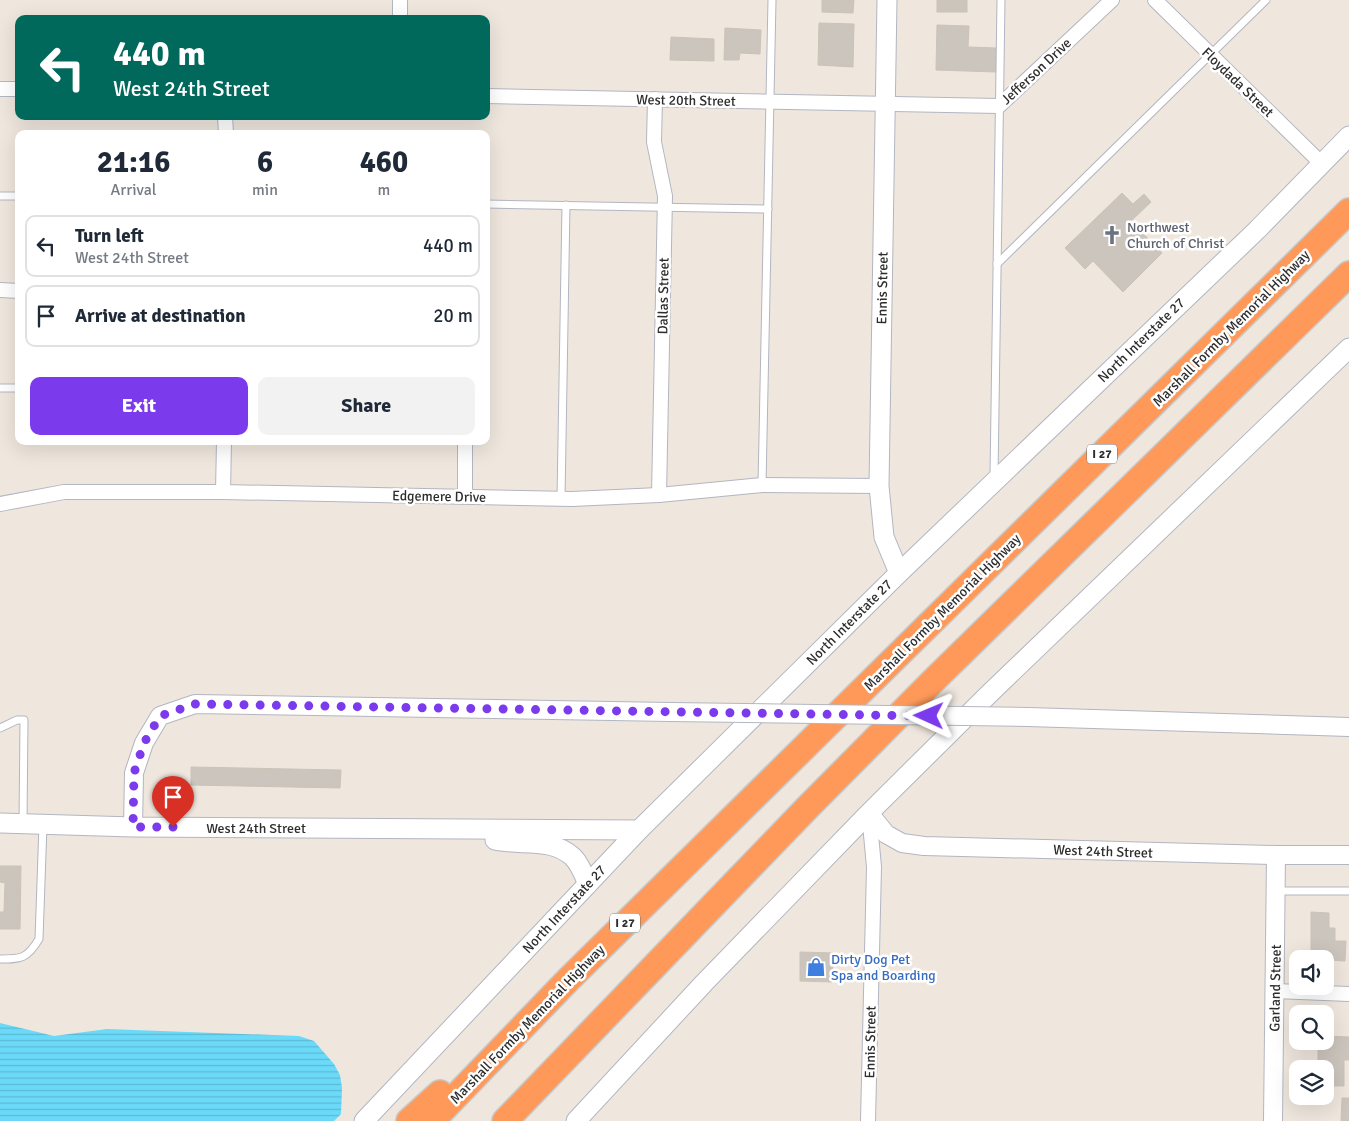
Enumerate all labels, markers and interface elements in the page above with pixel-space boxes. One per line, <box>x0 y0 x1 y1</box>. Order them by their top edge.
text: 440 m <box>113 32 206 75</box>
icon: left <box>30 35 95 100</box>
street label: Jefferson Drive <box>998 35 1075 108</box>
street label: Floydada Street <box>1198 44 1277 121</box>
text: West 24th Street <box>113 75 270 102</box>
street label: West 20th Street <box>636 91 736 110</box>
text: 21:16 <box>97 144 170 181</box>
text: 6 <box>257 144 273 181</box>
text: 460 <box>360 144 408 181</box>
text: Arrival <box>110 180 157 200</box>
text: min <box>252 180 278 200</box>
text: m <box>378 180 390 200</box>
place label: Northwest Church of Christ <box>1127 219 1224 252</box>
text: Turn left <box>75 224 144 248</box>
church icon: Northwest Church of Christ <box>1101 224 1123 246</box>
icon: left <box>32 232 60 260</box>
text: 440 m <box>423 234 473 258</box>
street label: Marshall Formby Memorial Highway <box>1149 246 1314 410</box>
text: West 24th Street <box>75 248 189 268</box>
street label: Ennis Street <box>873 251 892 324</box>
street label: Dallas Street <box>654 257 673 335</box>
street label: North Interstate 27 <box>1094 294 1188 386</box>
icon: arrive <box>32 302 60 330</box>
text: Arrive at destination <box>75 304 246 328</box>
text: 20 m <box>433 304 473 328</box>
button: Exit <box>30 377 248 435</box>
button: Share <box>258 377 475 435</box>
road number: I 27 <box>1087 444 1117 464</box>
street label: Edgemere Drive <box>392 487 486 506</box>
street label: Marshall Formby Memorial Highway <box>860 530 1025 694</box>
street label: North Interstate 27 <box>803 576 896 669</box>
position arrow <box>902 689 954 741</box>
pin <box>152 776 194 827</box>
icon: arrive <box>159 783 187 811</box>
street label: West 24th Street <box>206 820 306 837</box>
street label: West 24th Street <box>1053 841 1153 862</box>
street label: North Interstate 27 <box>519 862 610 957</box>
road number: I 27 <box>610 914 640 932</box>
street label: Marshall Formby Memorial Highway <box>447 941 608 1107</box>
street label: Garland Street <box>1266 944 1285 1032</box>
map controls <box>1289 950 1334 1105</box>
button: sound <box>1289 950 1334 995</box>
place label: Dirty Dog Pet Spa and Boarding <box>831 951 936 984</box>
shop icon: Dirty Dog Pet Spa and Boarding <box>805 956 827 978</box>
street label: Ennis Street <box>861 1005 880 1078</box>
button: search <box>1289 1005 1334 1050</box>
button: layers <box>1289 1060 1334 1105</box>

